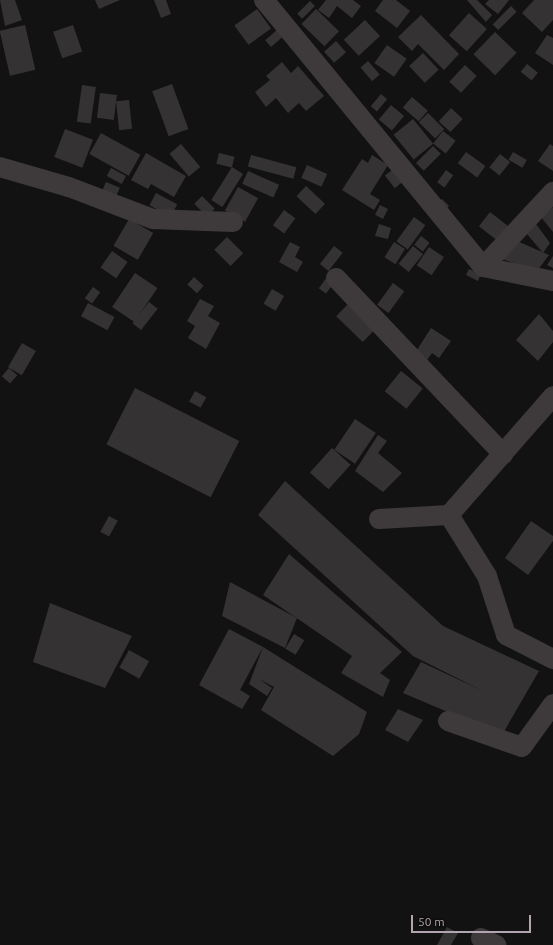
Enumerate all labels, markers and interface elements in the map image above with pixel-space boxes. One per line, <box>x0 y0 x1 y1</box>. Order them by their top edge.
scale bar <box>413 907 533 933</box>
text: 50 m <box>418 915 445 928</box>

